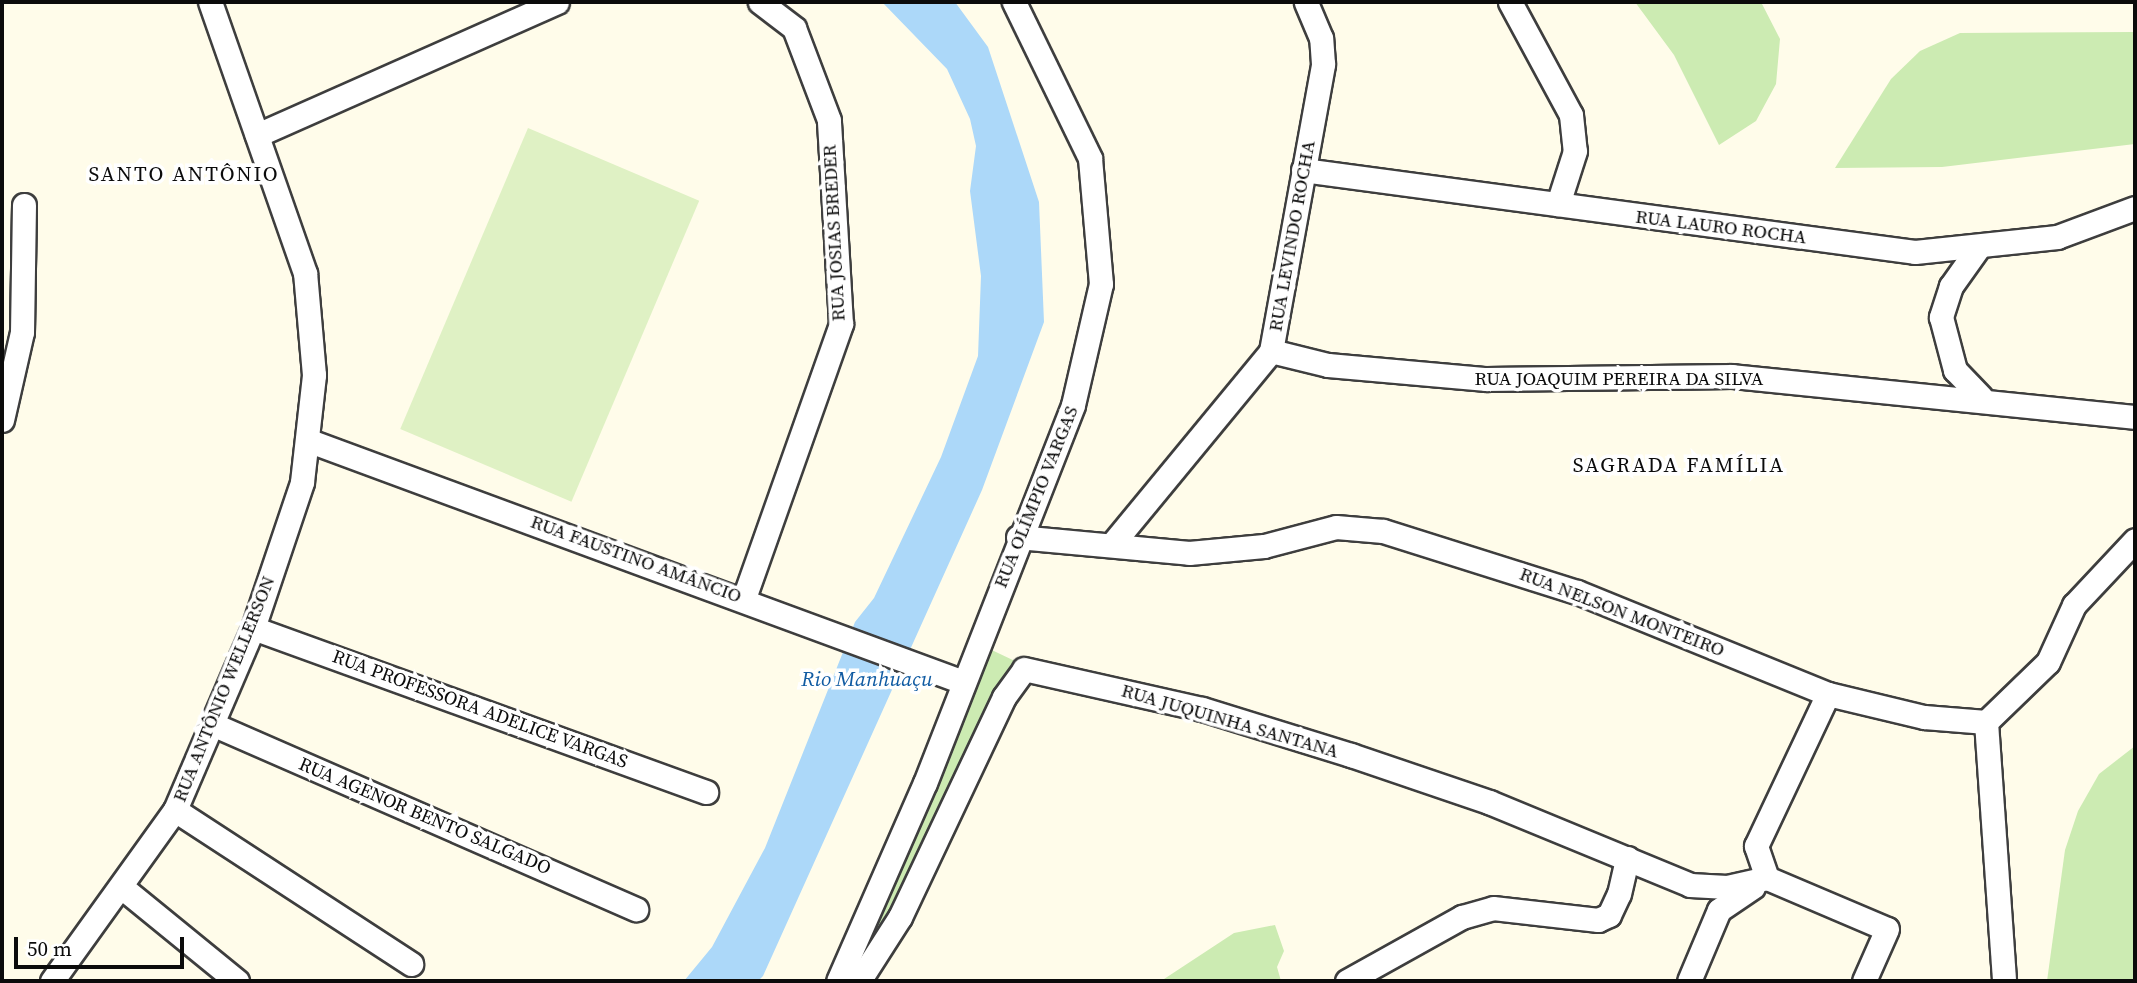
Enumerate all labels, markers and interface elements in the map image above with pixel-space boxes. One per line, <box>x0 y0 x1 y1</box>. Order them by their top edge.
street label: RUA LEVINDO ROCHA <box>1264 139 1320 333</box>
street label: RUA JOSIAS BREDER <box>818 144 850 322</box>
district label: SANTO ANTÔNIO <box>90 161 278 187</box>
street label: RUA LAURO ROCHA <box>1634 205 1808 249</box>
street label: RUA JOAQUIM PEREIRA DA SILVA <box>1475 368 1763 390</box>
street label: RUA OLÍMPIO VARGAS <box>989 402 1083 592</box>
district label: SAGRADA FAMÍLIA <box>1575 452 1783 478</box>
street label: RUA FAUSTINO AMÂNCIO <box>528 510 744 608</box>
street label: RUA NELSON MONTEIRO <box>1516 562 1728 662</box>
street label: RUA ANTÔNIO WELLERSON <box>168 572 280 806</box>
street label: RUA PROFESSORA ADELICE VARGAS <box>329 645 631 773</box>
water label: Rio Manhuaçu <box>801 666 933 692</box>
street label: RUA JUQUINHA SANTANA <box>1119 679 1341 763</box>
street label: RUA AGENOR BENTO SALGADO <box>296 752 554 880</box>
scale bar <box>18 923 187 967</box>
text: 50 m <box>27 934 72 963</box>

